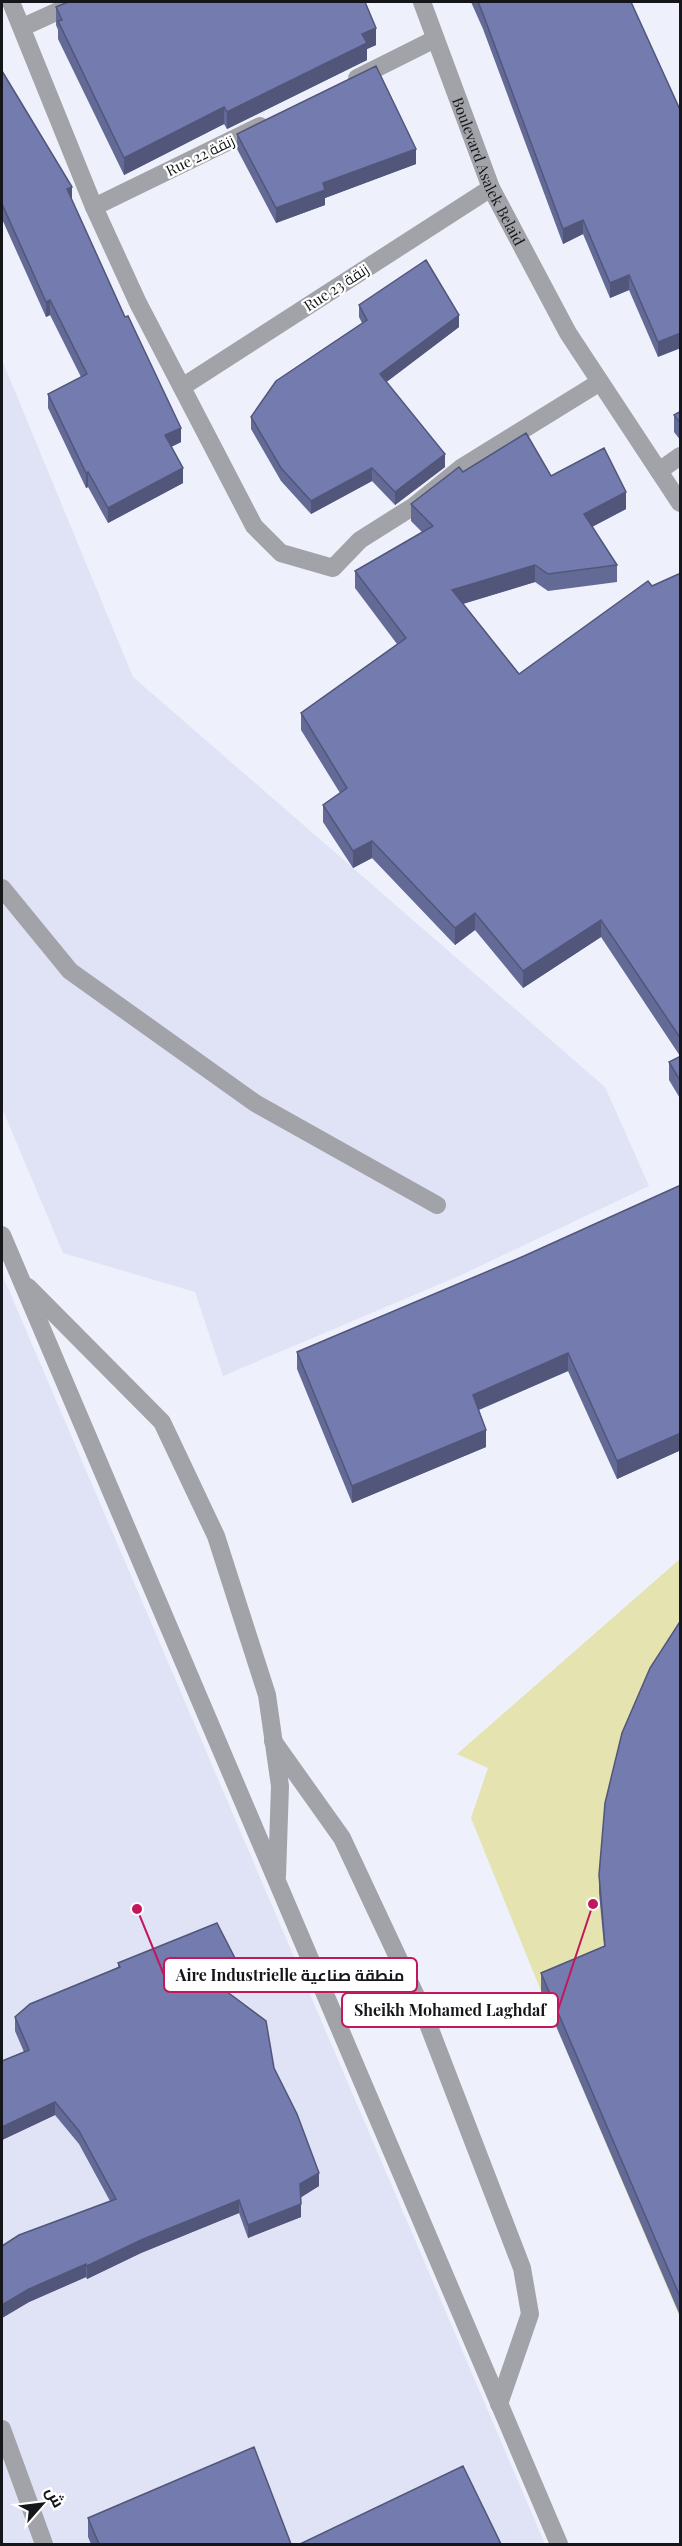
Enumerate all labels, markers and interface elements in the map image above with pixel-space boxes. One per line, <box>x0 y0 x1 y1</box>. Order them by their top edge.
street label: Boulevard Asalek Belaid <box>448 94 530 249</box>
street label: Rue 22 زنقة <box>162 130 238 180</box>
street label: Rue 23 زنقة <box>300 259 372 315</box>
callout: Aire Industrielle منطقة صناعية <box>164 1958 417 1992</box>
text: Aire Industrielle منطقة صناعية <box>175 1964 404 1985</box>
callout: Sheikh Mohamed Laghdaf <box>342 1993 558 2027</box>
text: Sheikh Mohamed Laghdaf <box>354 1999 547 2020</box>
north arrow <box>12 2474 72 2534</box>
text: ش <box>42 2483 70 2511</box>

